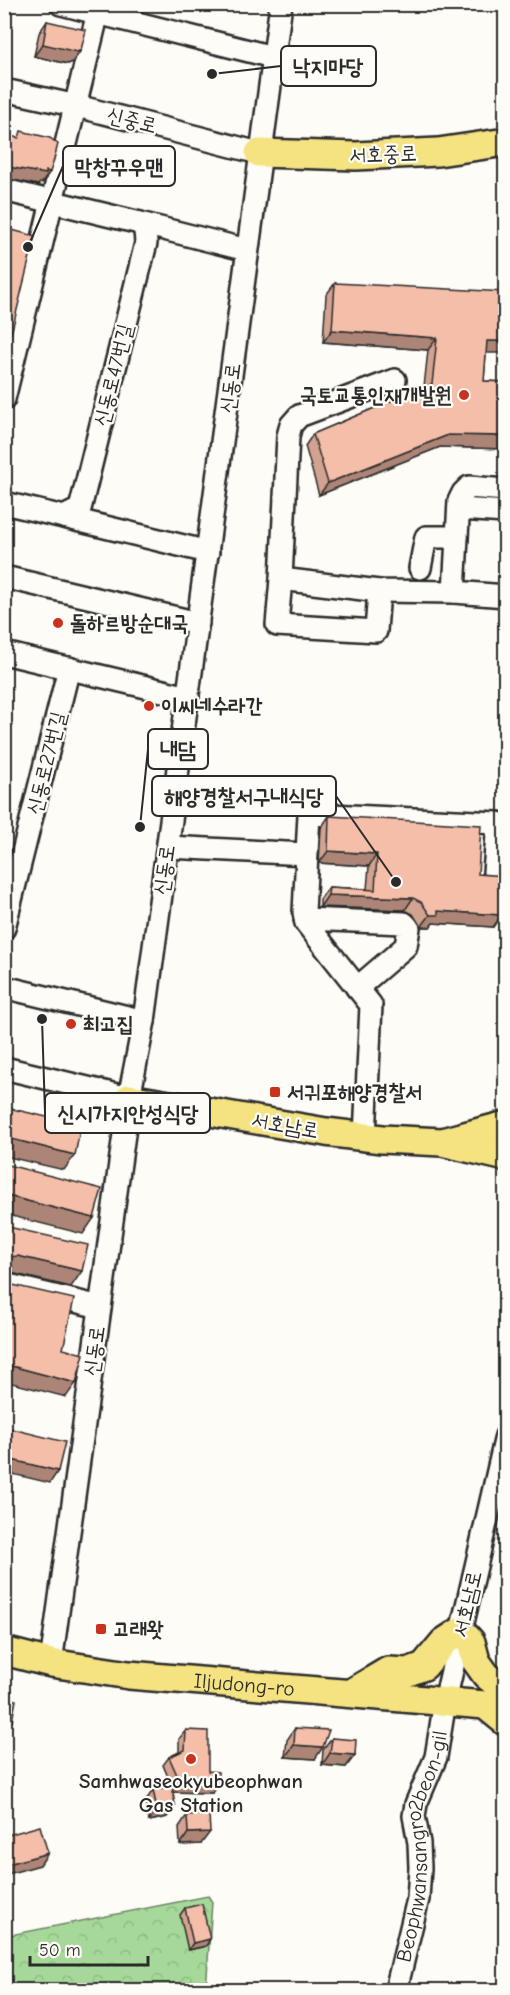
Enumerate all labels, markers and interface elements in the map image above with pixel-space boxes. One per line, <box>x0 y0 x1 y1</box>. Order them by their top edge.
callout: 낙지마당 <box>281 46 376 86</box>
text: 낙지마당 <box>293 54 364 80</box>
street label: 신중로 <box>104 102 160 138</box>
street label: 서호중로 <box>349 141 417 167</box>
callout: 막창꾸우맨 <box>63 146 175 186</box>
text: 막창꾸우맨 <box>75 154 164 180</box>
street label: 신동로47번길 <box>89 321 137 429</box>
street label: 신동로 <box>215 361 245 415</box>
place label: 국토교통인재개발원 <box>300 383 452 407</box>
marker: 국토교통인재개발원 <box>457 388 471 402</box>
place label: 돌하르방순대국 <box>70 611 188 635</box>
marker: 돌하르방순대국 <box>51 616 65 630</box>
place label: 이씨네수라간 <box>161 694 262 718</box>
marker: 이씨네수라간 <box>142 699 156 713</box>
street label: 신동로27번길 <box>22 709 70 817</box>
callout: 내담 <box>148 729 208 769</box>
text: 내담 <box>160 737 196 763</box>
callout: 해양경찰서구내식당 <box>152 776 336 816</box>
text: 해양경찰서구내식당 <box>164 784 324 810</box>
street label: 신동로 <box>149 843 179 897</box>
place label: 최고집 <box>83 1012 134 1036</box>
marker: 최고집 <box>64 1017 78 1031</box>
place label: 서귀포해양경찰서 <box>287 1080 422 1104</box>
marker: 서귀포해양경찰서 <box>268 1085 282 1099</box>
callout: 신시가지안성식당 <box>45 1093 210 1133</box>
text: 신시가지안성식당 <box>57 1101 199 1127</box>
street label: 서호남로 <box>250 1107 320 1143</box>
street label: 신동로 <box>79 1324 109 1378</box>
street label: 서호남로 <box>448 1568 486 1640</box>
place label: 고래왓 <box>113 1617 164 1641</box>
marker: 고래왓 <box>94 1622 108 1636</box>
street label: Iljudong-ro <box>193 1669 296 1701</box>
street label: Beophwansangro2beon-gil <box>391 1729 452 1964</box>
marker: Samhwaseokyubeophwan Gas Station <box>184 1752 198 1766</box>
place label: Samhwaseokyubeophwan Gas Station <box>79 1769 303 1817</box>
scale bar <box>30 1929 148 1967</box>
text: 50 m <box>39 1940 81 1961</box>

